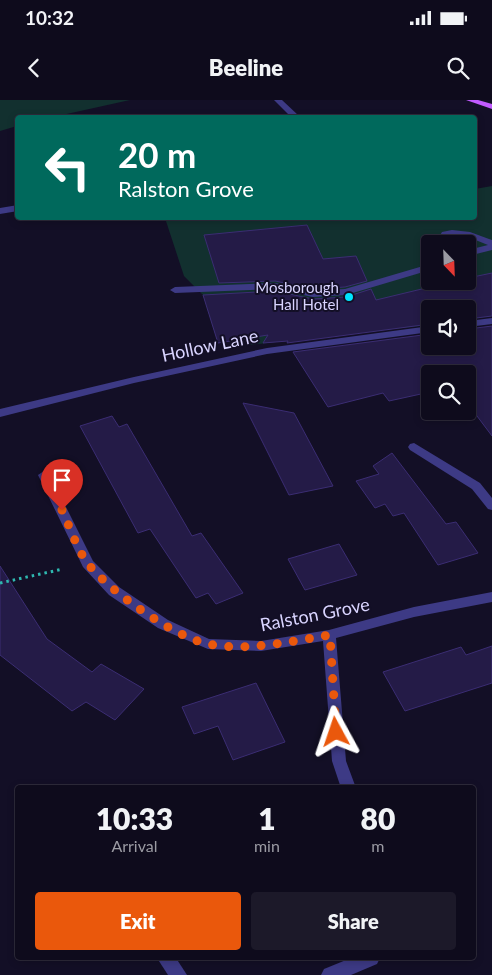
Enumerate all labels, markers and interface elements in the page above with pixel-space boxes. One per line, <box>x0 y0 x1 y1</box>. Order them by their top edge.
text: 10:32 <box>25 6 74 29</box>
icon: back <box>20 54 48 82</box>
text: Beeline <box>209 54 283 81</box>
icon: search <box>444 54 472 82</box>
text: 20 m <box>118 133 196 175</box>
icon: left <box>35 135 100 200</box>
text: Ralston Grove <box>118 175 254 202</box>
north arrow <box>421 235 476 290</box>
map controls <box>421 235 476 420</box>
place label: Mosborough Hall Hotel <box>255 278 339 313</box>
marker: Mosborough Hall Hotel <box>343 291 355 303</box>
button: sound <box>421 300 476 355</box>
street label: Hollow Lane <box>159 324 260 366</box>
button: search <box>421 365 476 420</box>
pin <box>41 459 83 510</box>
icon: arrive <box>48 466 76 494</box>
street label: Ralston Grove <box>258 593 371 635</box>
position arrow <box>309 705 361 757</box>
text: 10:33 <box>96 800 173 836</box>
text: 1 <box>258 800 276 836</box>
text: 80 <box>361 800 395 836</box>
text: Arrival <box>111 836 158 855</box>
text: min <box>254 836 280 855</box>
text: m <box>371 836 385 855</box>
button: Exit <box>35 892 241 950</box>
button: Share <box>251 892 456 950</box>

